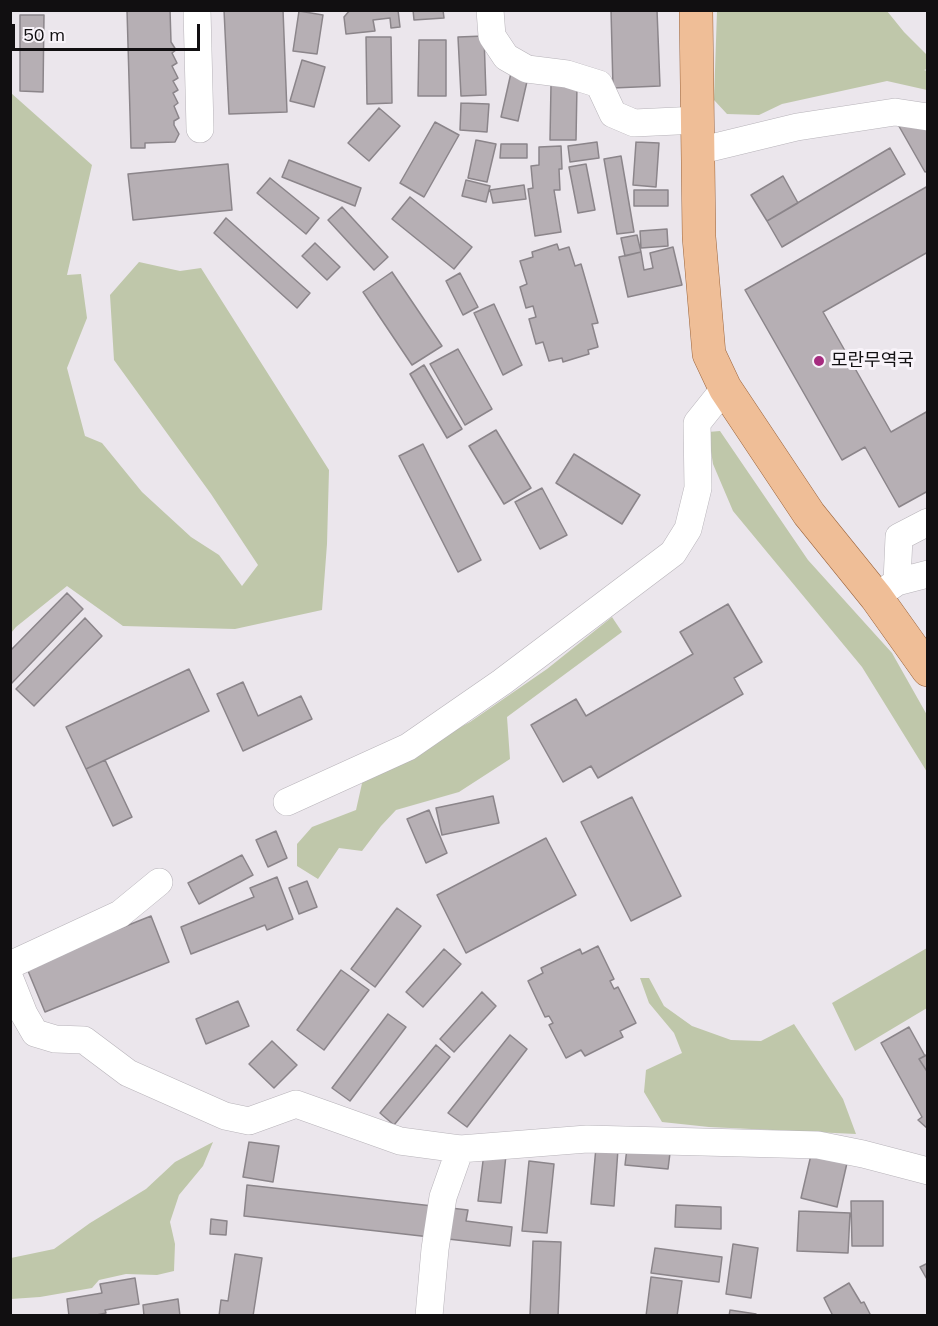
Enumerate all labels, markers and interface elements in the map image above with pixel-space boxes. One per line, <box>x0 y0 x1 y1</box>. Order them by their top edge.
scale bar <box>15 12 202 50</box>
text: 50 m <box>23 23 65 46</box>
place label: 모란무역국 <box>831 350 914 372</box>
marker: 모란무역국 <box>812 354 826 368</box>

